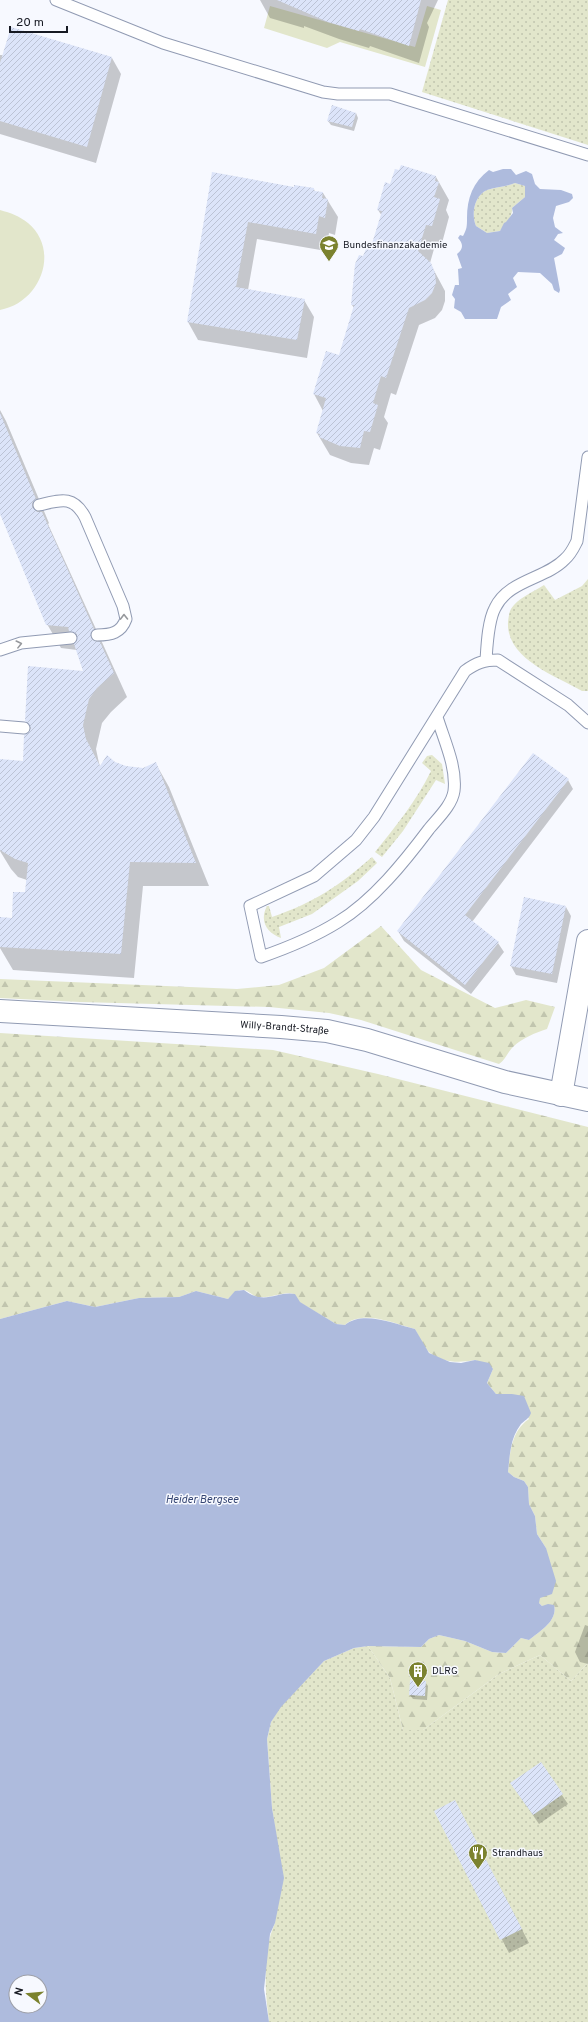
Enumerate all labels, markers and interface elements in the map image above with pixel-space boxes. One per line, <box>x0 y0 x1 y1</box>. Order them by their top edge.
scale bar <box>10 8 67 34</box>
text: 20 m <box>16 15 44 31</box>
school or university icon: Bundesfinanzakademie <box>318 234 340 262</box>
place label: Bundesfinanzakademie <box>343 239 447 252</box>
one-way arrow <box>120 613 128 619</box>
one-way arrow <box>16 641 22 649</box>
street label: Willy-Brandt-Straße <box>240 1018 329 1038</box>
water label: Heider Bergsee <box>166 1493 239 1507</box>
building icon: DLRG <box>407 1660 429 1688</box>
place label: DLRG <box>432 1665 458 1678</box>
restaurant icon: Strandhaus <box>467 1842 489 1870</box>
place label: Strandhaus <box>492 1847 543 1860</box>
north arrow <box>8 1974 48 2014</box>
text: N <box>12 1986 27 1997</box>

